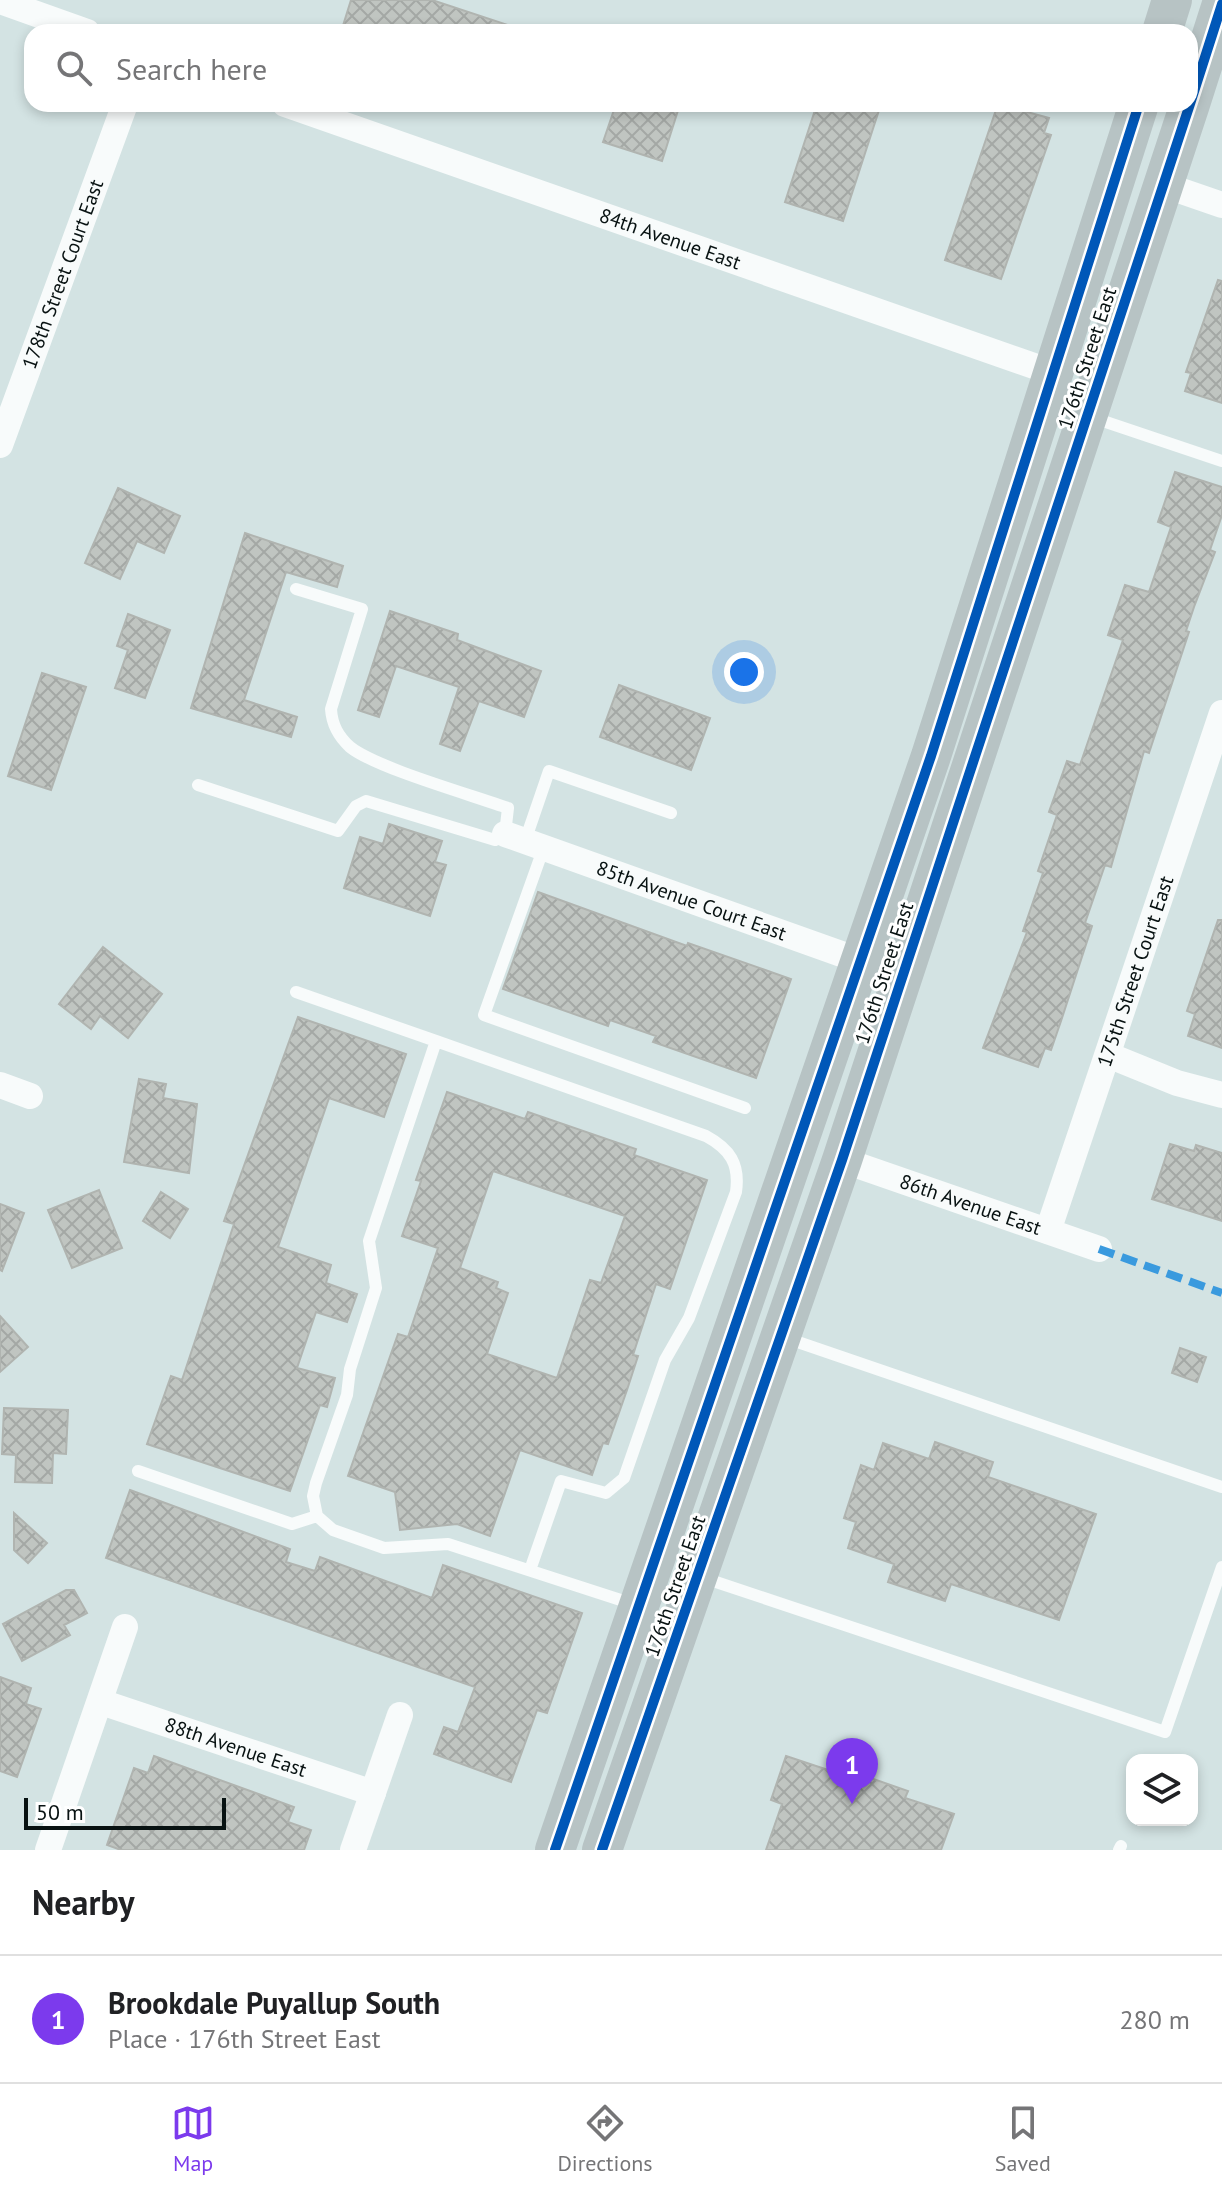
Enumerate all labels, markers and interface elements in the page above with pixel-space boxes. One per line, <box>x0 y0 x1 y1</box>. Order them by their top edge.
search box <box>24 24 1198 112</box>
icon: search <box>52 46 96 90</box>
text: Search here <box>116 49 267 88</box>
street label: 178th Street Court East <box>16 176 109 372</box>
street label: 84th Avenue East <box>596 202 744 275</box>
street label: 176th Street East <box>1052 283 1122 432</box>
your location <box>724 652 764 692</box>
street label: 85th Avenue Court East <box>593 855 790 946</box>
street label: 175th Street Court East <box>1091 872 1179 1070</box>
street label: 176th Street East <box>849 898 919 1047</box>
street label: 86th Avenue East <box>896 1168 1045 1241</box>
street label: 176th Street East <box>639 1512 711 1660</box>
street label: 88th Avenue East <box>161 1711 310 1783</box>
pin: 1 <box>826 1738 878 1804</box>
map controls <box>1126 1754 1198 1826</box>
button: layers <box>1126 1754 1198 1826</box>
scale bar <box>24 1794 226 1830</box>
text: 50 m <box>36 1798 84 1826</box>
text: Nearby <box>32 1880 134 1924</box>
text: Brookdale Puyallup South <box>108 1983 440 2022</box>
text: 1 <box>51 2003 65 2036</box>
text: 280 m <box>1119 2003 1190 2036</box>
text: Place · 176th Street East <box>108 2022 381 2055</box>
tab: Map <box>171 2101 215 2177</box>
tab: Directions <box>557 2101 653 2177</box>
tab: Saved <box>995 2101 1051 2177</box>

